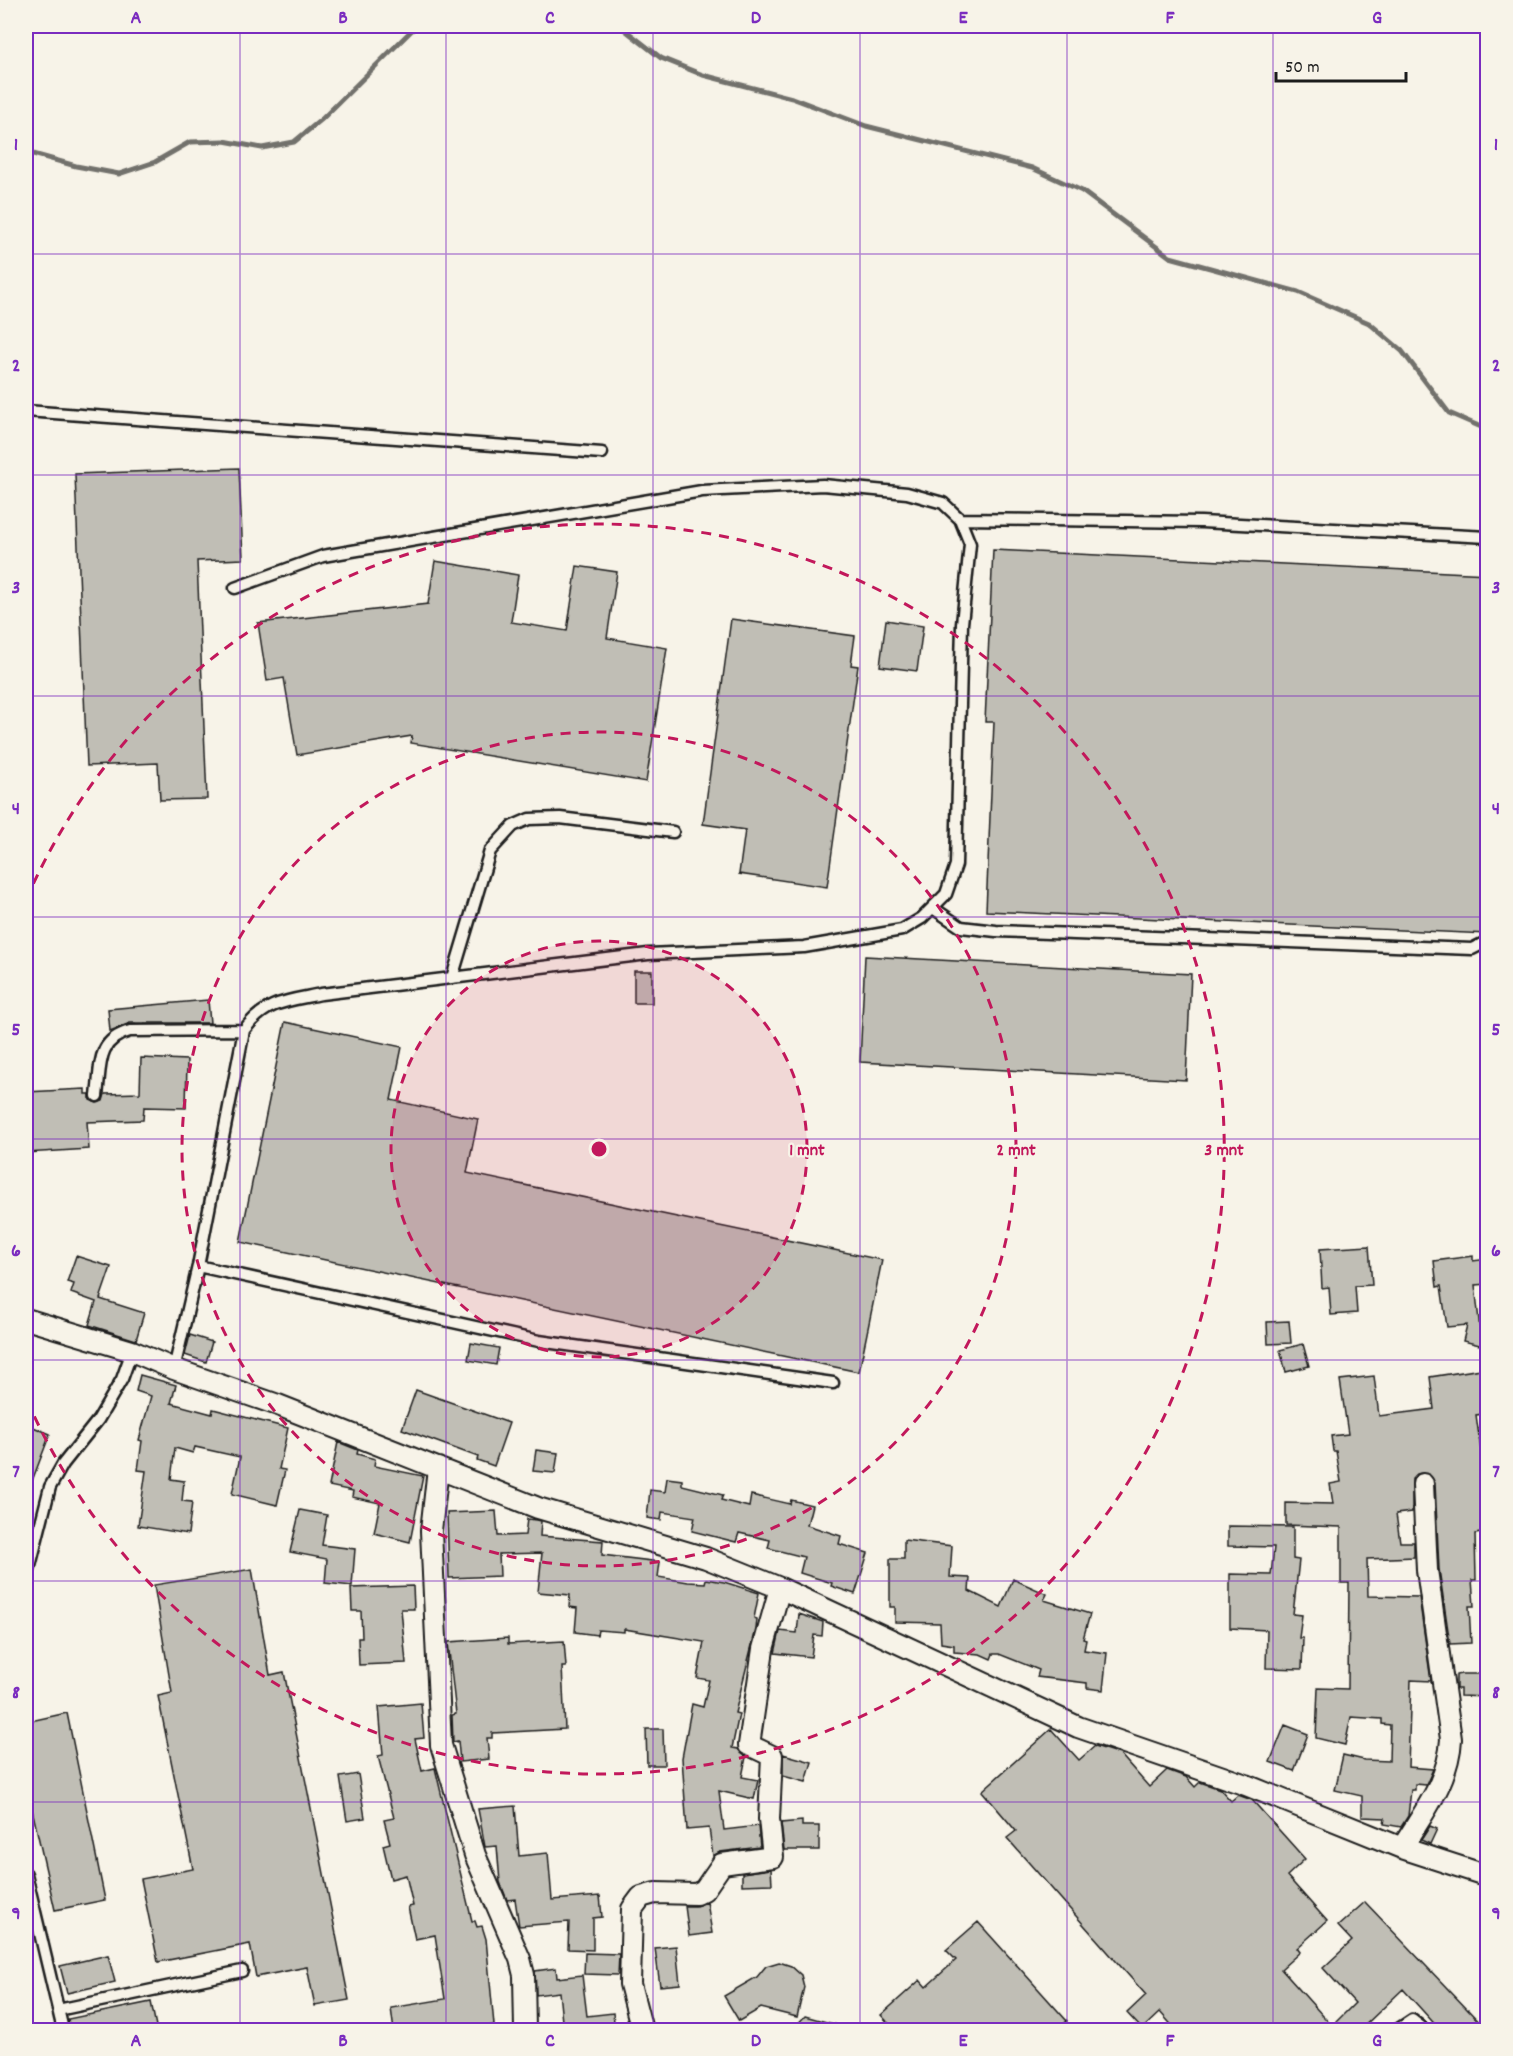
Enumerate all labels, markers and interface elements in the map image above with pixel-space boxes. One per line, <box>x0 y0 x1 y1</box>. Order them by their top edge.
text: A <box>131 5 142 33</box>
text: B <box>338 5 348 33</box>
text: C <box>545 5 555 33</box>
text: D <box>751 5 762 33</box>
text: E <box>958 5 968 33</box>
text: F <box>1166 5 1176 33</box>
text: G <box>1372 5 1382 33</box>
scale bar <box>1276 45 1406 83</box>
text: 50 m <box>1285 56 1320 81</box>
text: 1 <box>14 132 18 160</box>
text: 1 <box>1494 132 1498 160</box>
text: 2 <box>12 353 20 381</box>
text: 2 <box>1492 353 1500 381</box>
text: 3 <box>12 575 20 603</box>
text: 3 <box>1492 575 1500 603</box>
text: 4 <box>12 796 20 824</box>
text: 4 <box>1492 796 1500 824</box>
text: 5 <box>11 1017 21 1045</box>
text: 5 <box>1491 1017 1501 1045</box>
centre of rings <box>589 1139 609 1159</box>
text: 1 mnt <box>789 1139 825 1164</box>
text: 2 mnt <box>996 1139 1036 1164</box>
text: 3 mnt <box>1204 1139 1244 1164</box>
text: 6 <box>11 1238 21 1266</box>
text: 6 <box>1491 1238 1501 1266</box>
text: 7 <box>12 1459 20 1487</box>
text: 7 <box>1492 1459 1500 1487</box>
text: 8 <box>12 1680 20 1708</box>
text: 8 <box>1492 1680 1500 1708</box>
text: 9 <box>11 1901 21 1929</box>
text: 9 <box>1491 1901 1501 1929</box>
text: A <box>131 2028 142 2056</box>
text: B <box>338 2028 348 2056</box>
text: C <box>545 2028 555 2056</box>
text: D <box>751 2028 762 2056</box>
text: E <box>958 2028 968 2056</box>
text: F <box>1166 2028 1176 2056</box>
text: G <box>1372 2028 1382 2056</box>

